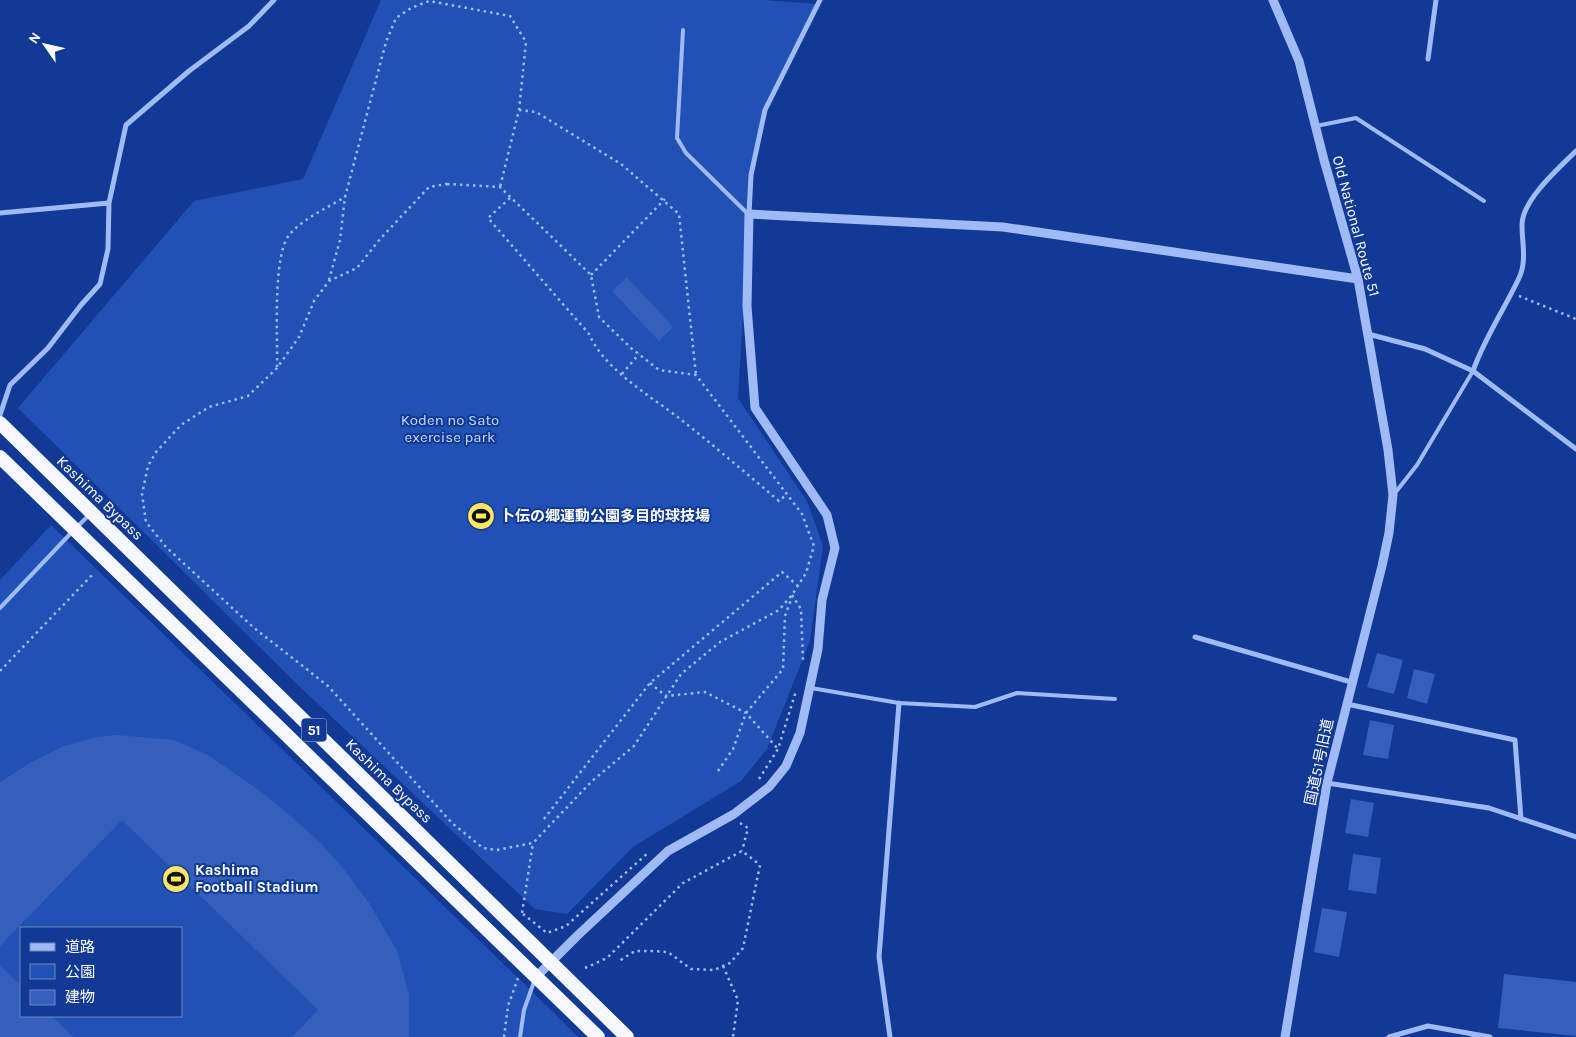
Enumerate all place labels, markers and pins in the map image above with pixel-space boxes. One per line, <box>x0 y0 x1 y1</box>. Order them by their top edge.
sports icon: 卜伝の郷運動公園多目的球技場 <box>466 501 496 531</box>
place label: 卜伝の郷運動公園多目的球技場 <box>500 507 710 525</box>
place label: Kashima Football Stadium <box>195 861 319 896</box>
sports icon: Kashima Football Stadium <box>161 864 191 894</box>

